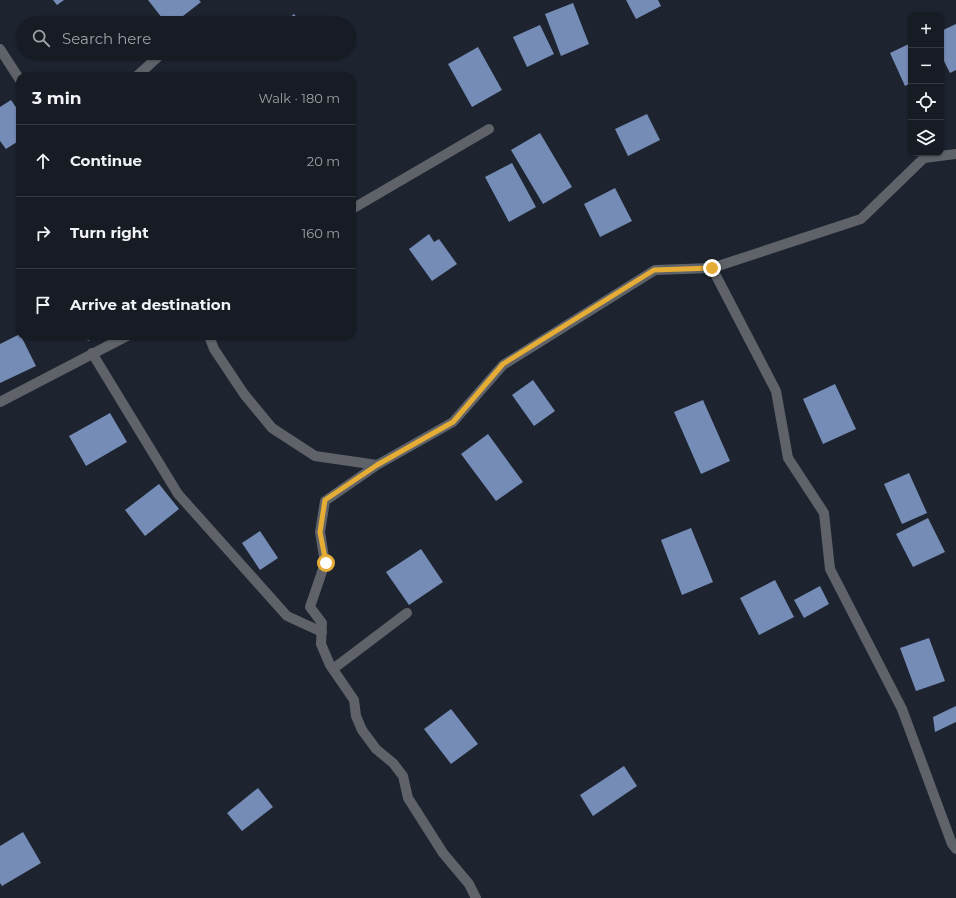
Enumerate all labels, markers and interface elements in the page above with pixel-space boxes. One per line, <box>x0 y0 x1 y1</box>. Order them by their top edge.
map controls <box>908 12 944 156</box>
button: + <box>908 12 944 48</box>
search box <box>16 16 356 60</box>
icon: search <box>30 27 52 49</box>
text: Search here <box>62 29 151 48</box>
button: − <box>908 48 944 84</box>
button: locate <box>908 84 944 120</box>
text: 3 min <box>32 88 82 108</box>
text: Walk · 180 m <box>258 90 340 106</box>
button: layers <box>908 120 944 156</box>
icon: ahead <box>32 150 54 172</box>
text: Continue <box>70 151 142 170</box>
text: 20 m <box>307 153 340 169</box>
icon: right <box>32 222 54 244</box>
text: Turn right <box>70 223 149 242</box>
text: 160 m <box>302 225 340 241</box>
route end <box>703 259 721 277</box>
icon: arrive <box>32 294 54 316</box>
text: Arrive at destination <box>70 295 231 314</box>
route start <box>317 554 335 572</box>

